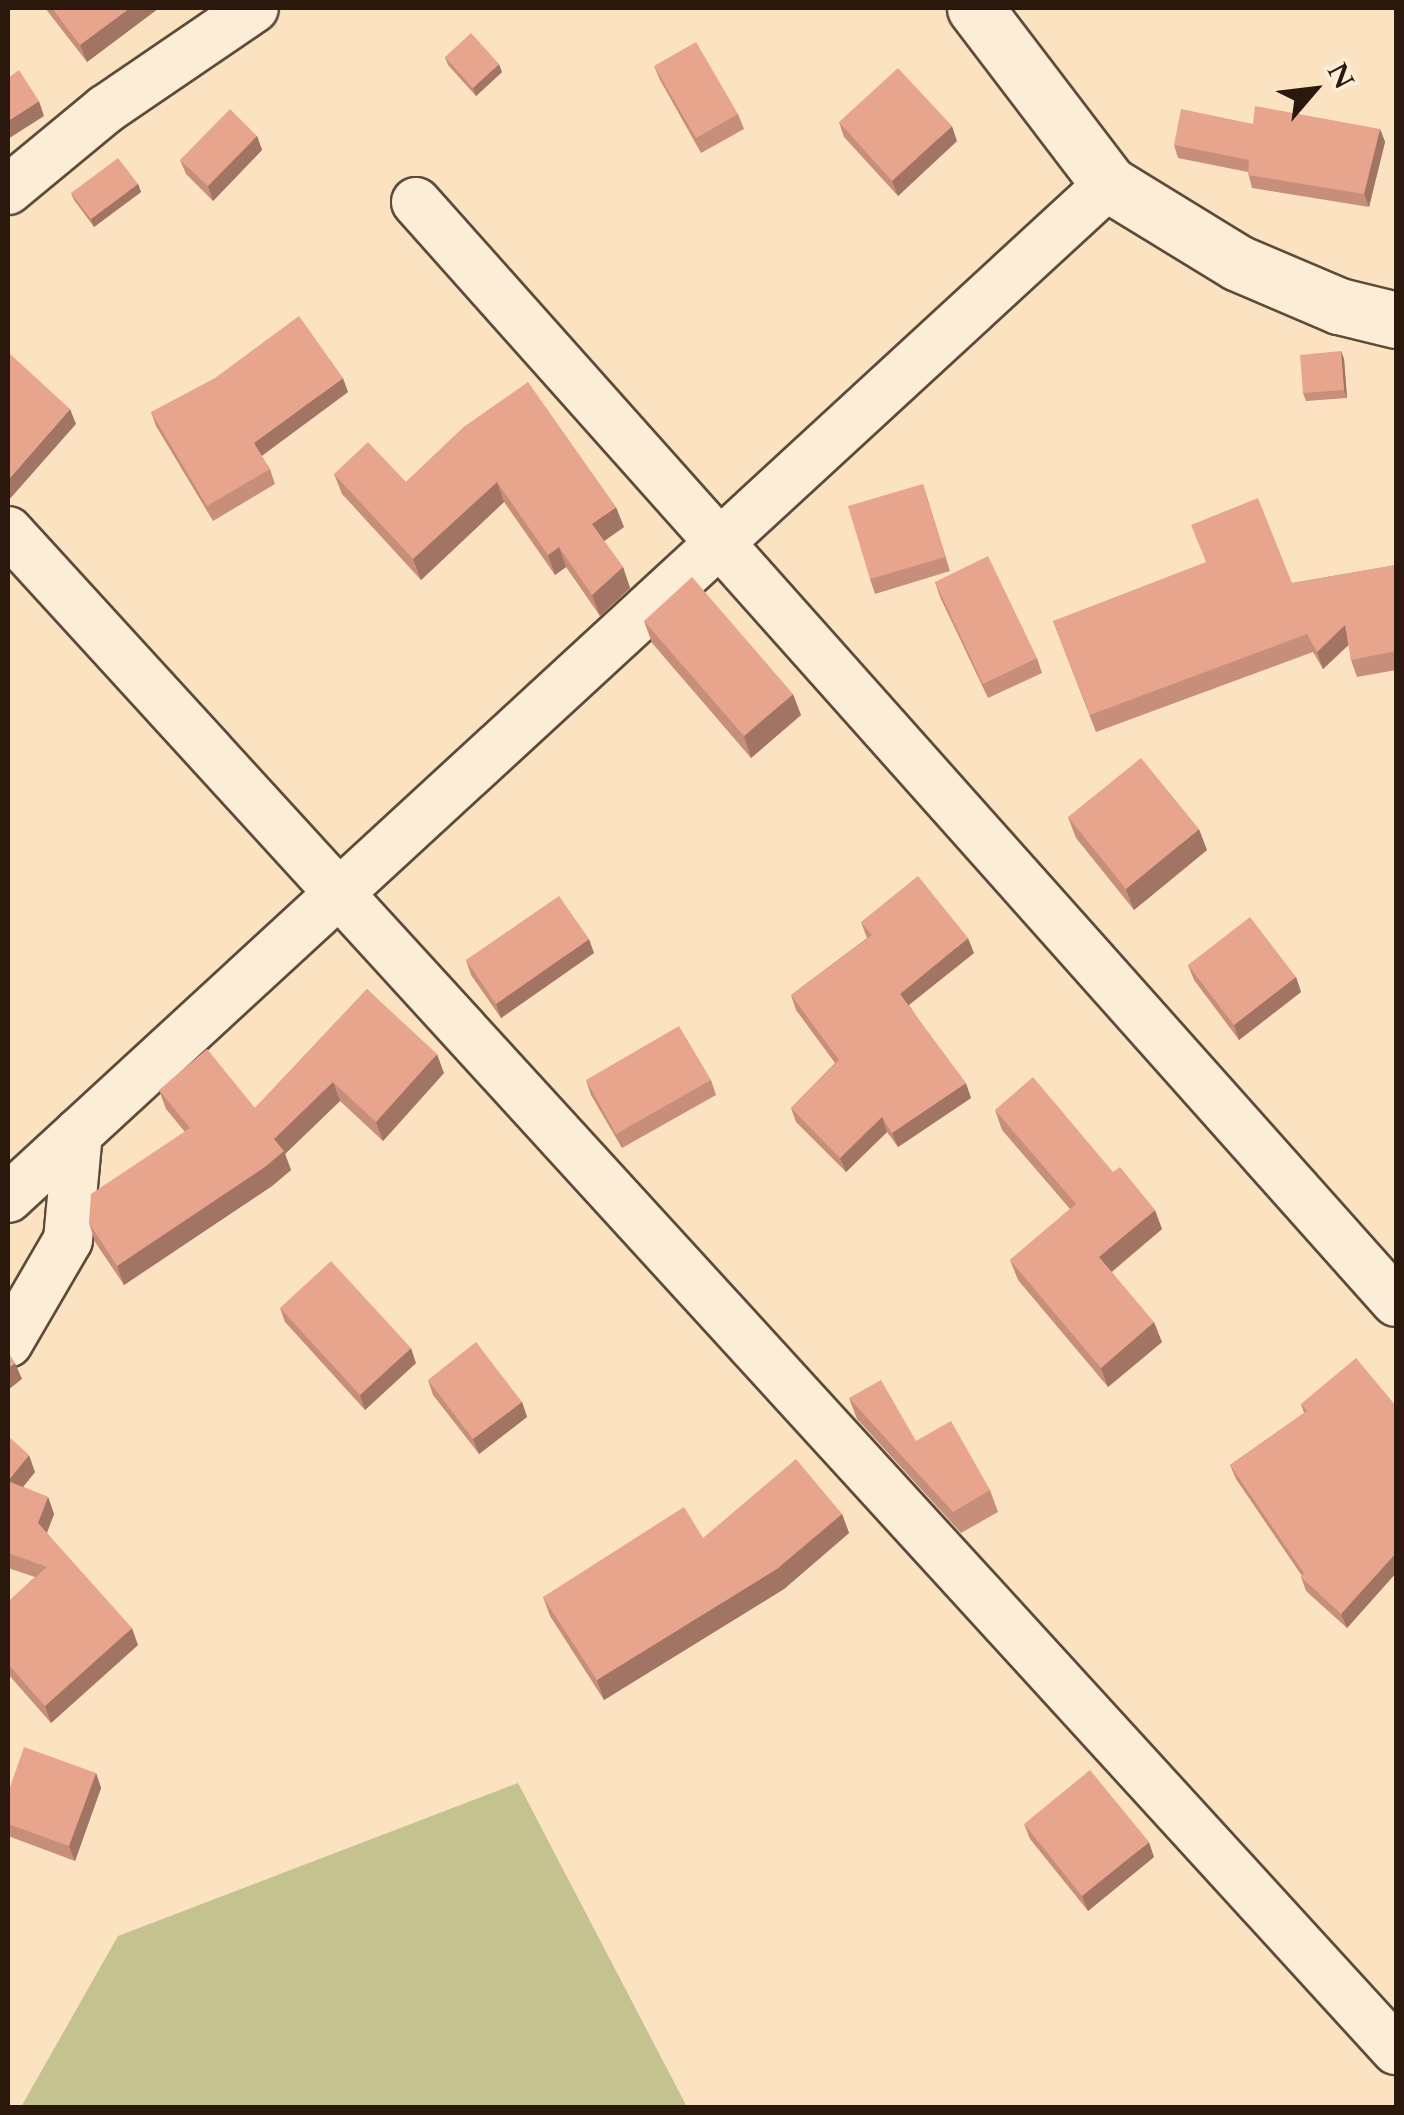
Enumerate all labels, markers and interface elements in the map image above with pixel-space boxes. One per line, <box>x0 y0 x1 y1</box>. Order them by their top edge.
north arrow <box>1264 40 1364 140</box>
text: N <box>1318 56 1363 96</box>

